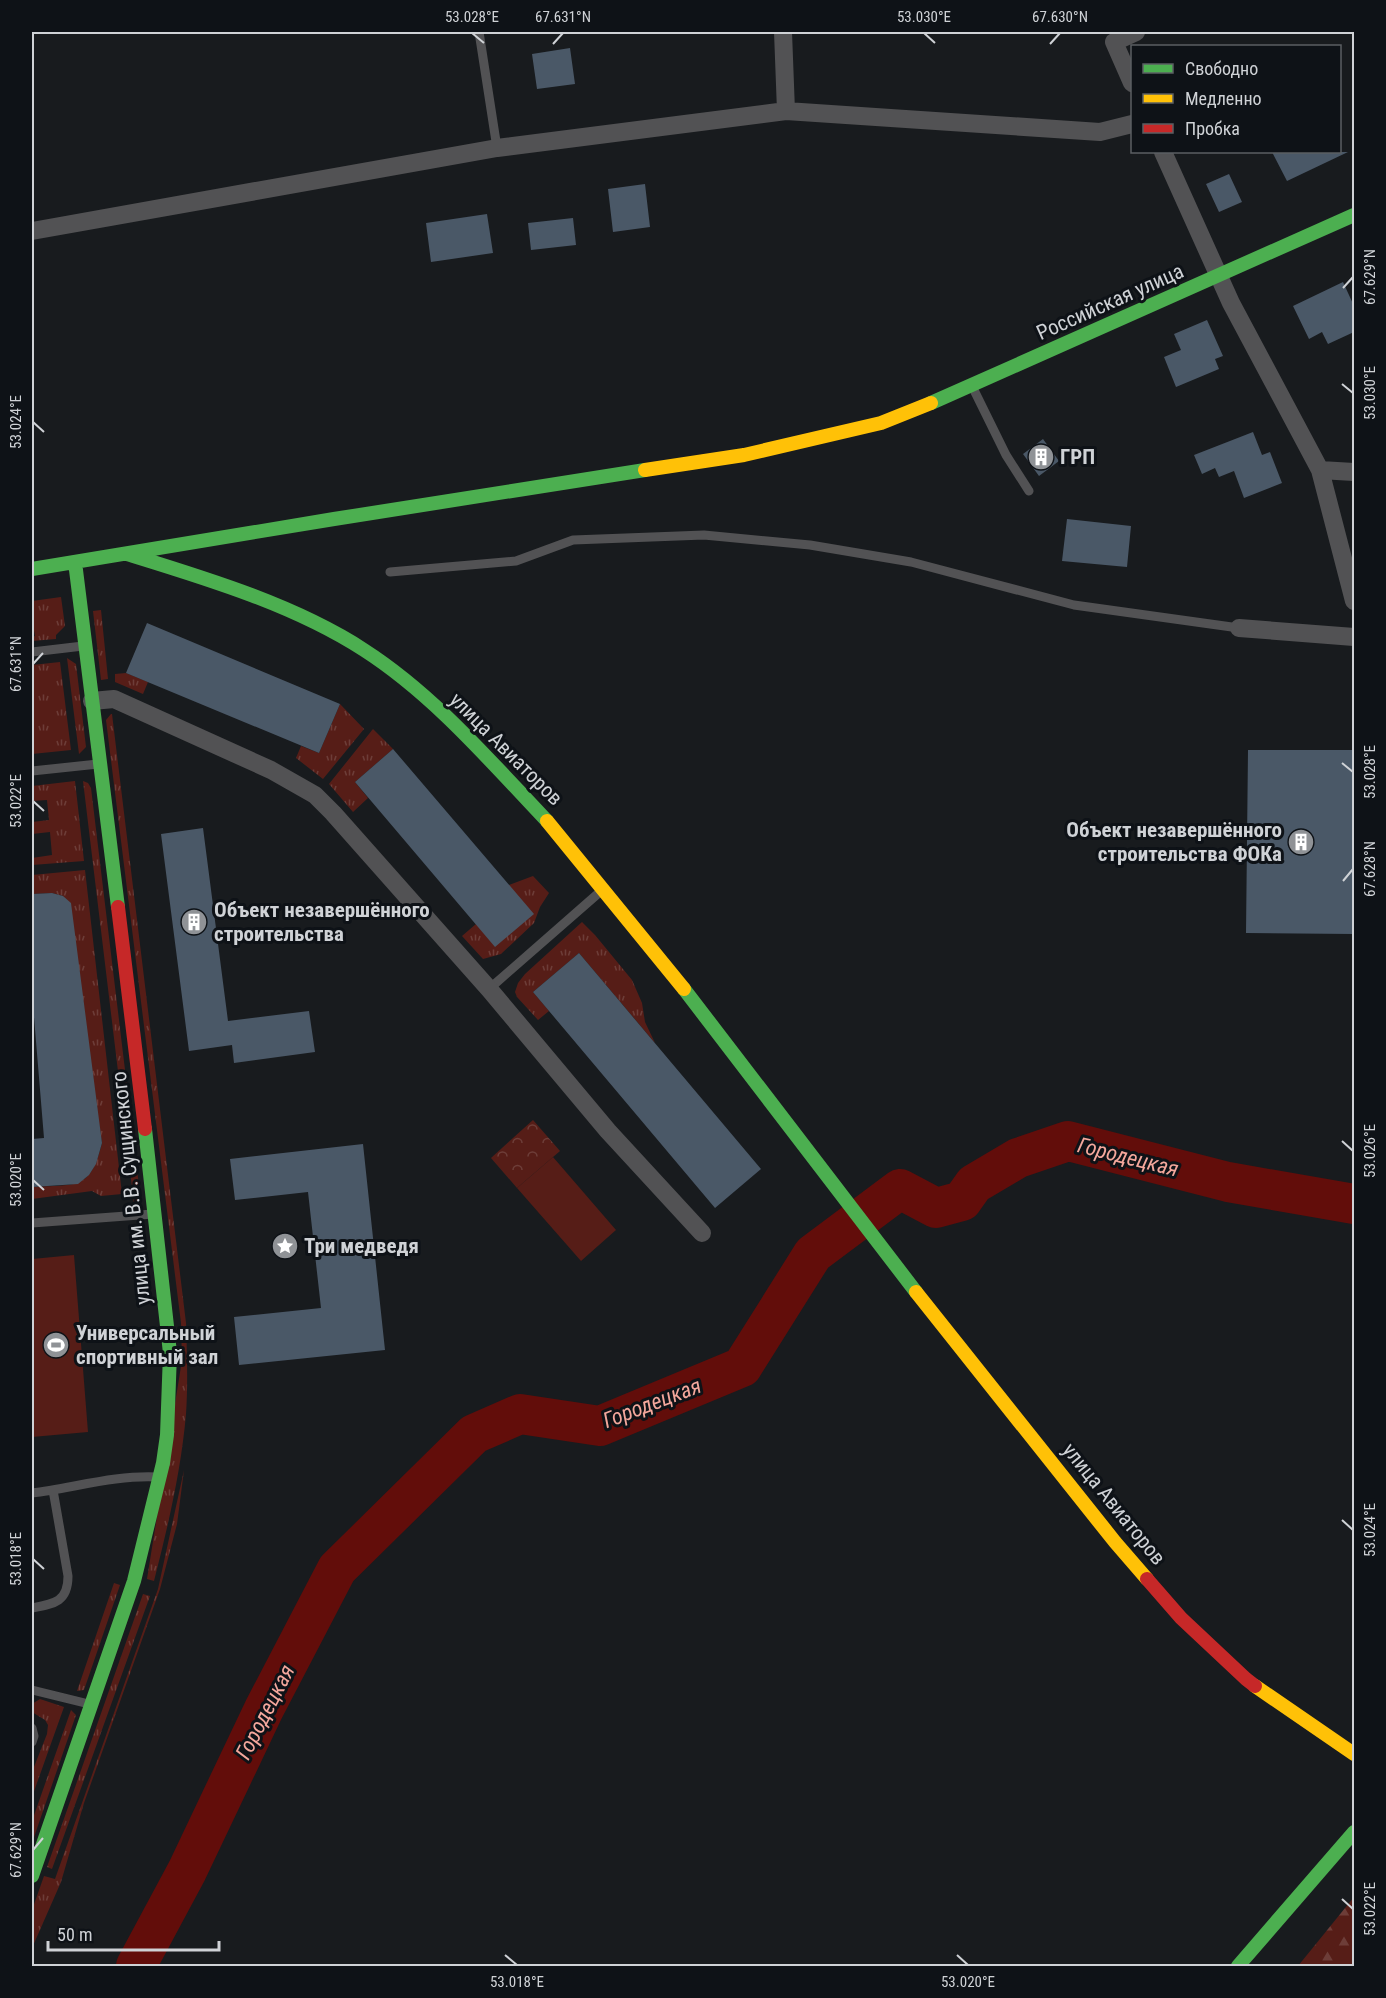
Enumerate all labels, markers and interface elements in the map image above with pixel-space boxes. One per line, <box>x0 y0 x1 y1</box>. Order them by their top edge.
text: 53.028°E <box>445 8 499 26</box>
text: 67.631°N <box>535 8 591 26</box>
text: 53.030°E <box>897 8 951 26</box>
text: 67.630°N <box>1032 8 1088 26</box>
legend <box>1131 45 1341 153</box>
text: Свободно <box>1185 58 1258 79</box>
text: Медленно <box>1185 88 1262 109</box>
text: Пробка <box>1185 118 1240 139</box>
text: 67.629°N <box>1361 249 1379 305</box>
street label: Российская улица <box>1033 259 1187 345</box>
text: 53.030°E <box>1361 366 1379 420</box>
text: 53.024°E <box>7 395 25 449</box>
building icon: ГРП <box>1026 442 1056 472</box>
place label: ГРП <box>1060 445 1095 469</box>
text: 67.631°N <box>7 636 25 692</box>
street label: улица Авиаторов <box>445 688 567 810</box>
text: 53.028°E <box>1361 745 1379 799</box>
text: 53.022°E <box>7 774 25 828</box>
place label: Объект незавершённого строительства ФОКа <box>1066 818 1282 866</box>
building icon: Объект незавершённого строительства ФОКа <box>1286 827 1316 857</box>
text: 67.628°N <box>1361 841 1379 897</box>
place label: Объект незавершённого строительства <box>214 898 430 946</box>
building icon: Объект незавершённого строительства <box>179 907 209 937</box>
street label: улица им. В.В. Сущинского <box>107 1070 155 1306</box>
text: 53.026°E <box>1361 1124 1379 1178</box>
water label: Городецкая <box>1075 1132 1181 1182</box>
text: 53.020°E <box>7 1153 25 1207</box>
place icon: Три медведя <box>270 1231 300 1261</box>
place label: Три медведя <box>304 1234 419 1258</box>
place label: Универсальный спортивный зал <box>76 1321 218 1369</box>
sports icon: Универсальный спортивный зал <box>41 1330 71 1360</box>
water label: Городецкая <box>599 1373 705 1433</box>
street label: улица Авиаторов <box>1058 1438 1170 1570</box>
text: 53.024°E <box>1361 1503 1379 1557</box>
text: 53.018°E <box>7 1532 25 1586</box>
water label: Городецкая <box>230 1660 300 1764</box>
text: 67.629°N <box>7 1822 25 1878</box>
text: 53.022°E <box>1361 1882 1379 1936</box>
scale bar <box>48 1914 219 1952</box>
text: 50 m <box>57 1924 92 1945</box>
text: 53.018°E <box>490 1973 544 1991</box>
text: 53.020°E <box>941 1973 995 1991</box>

